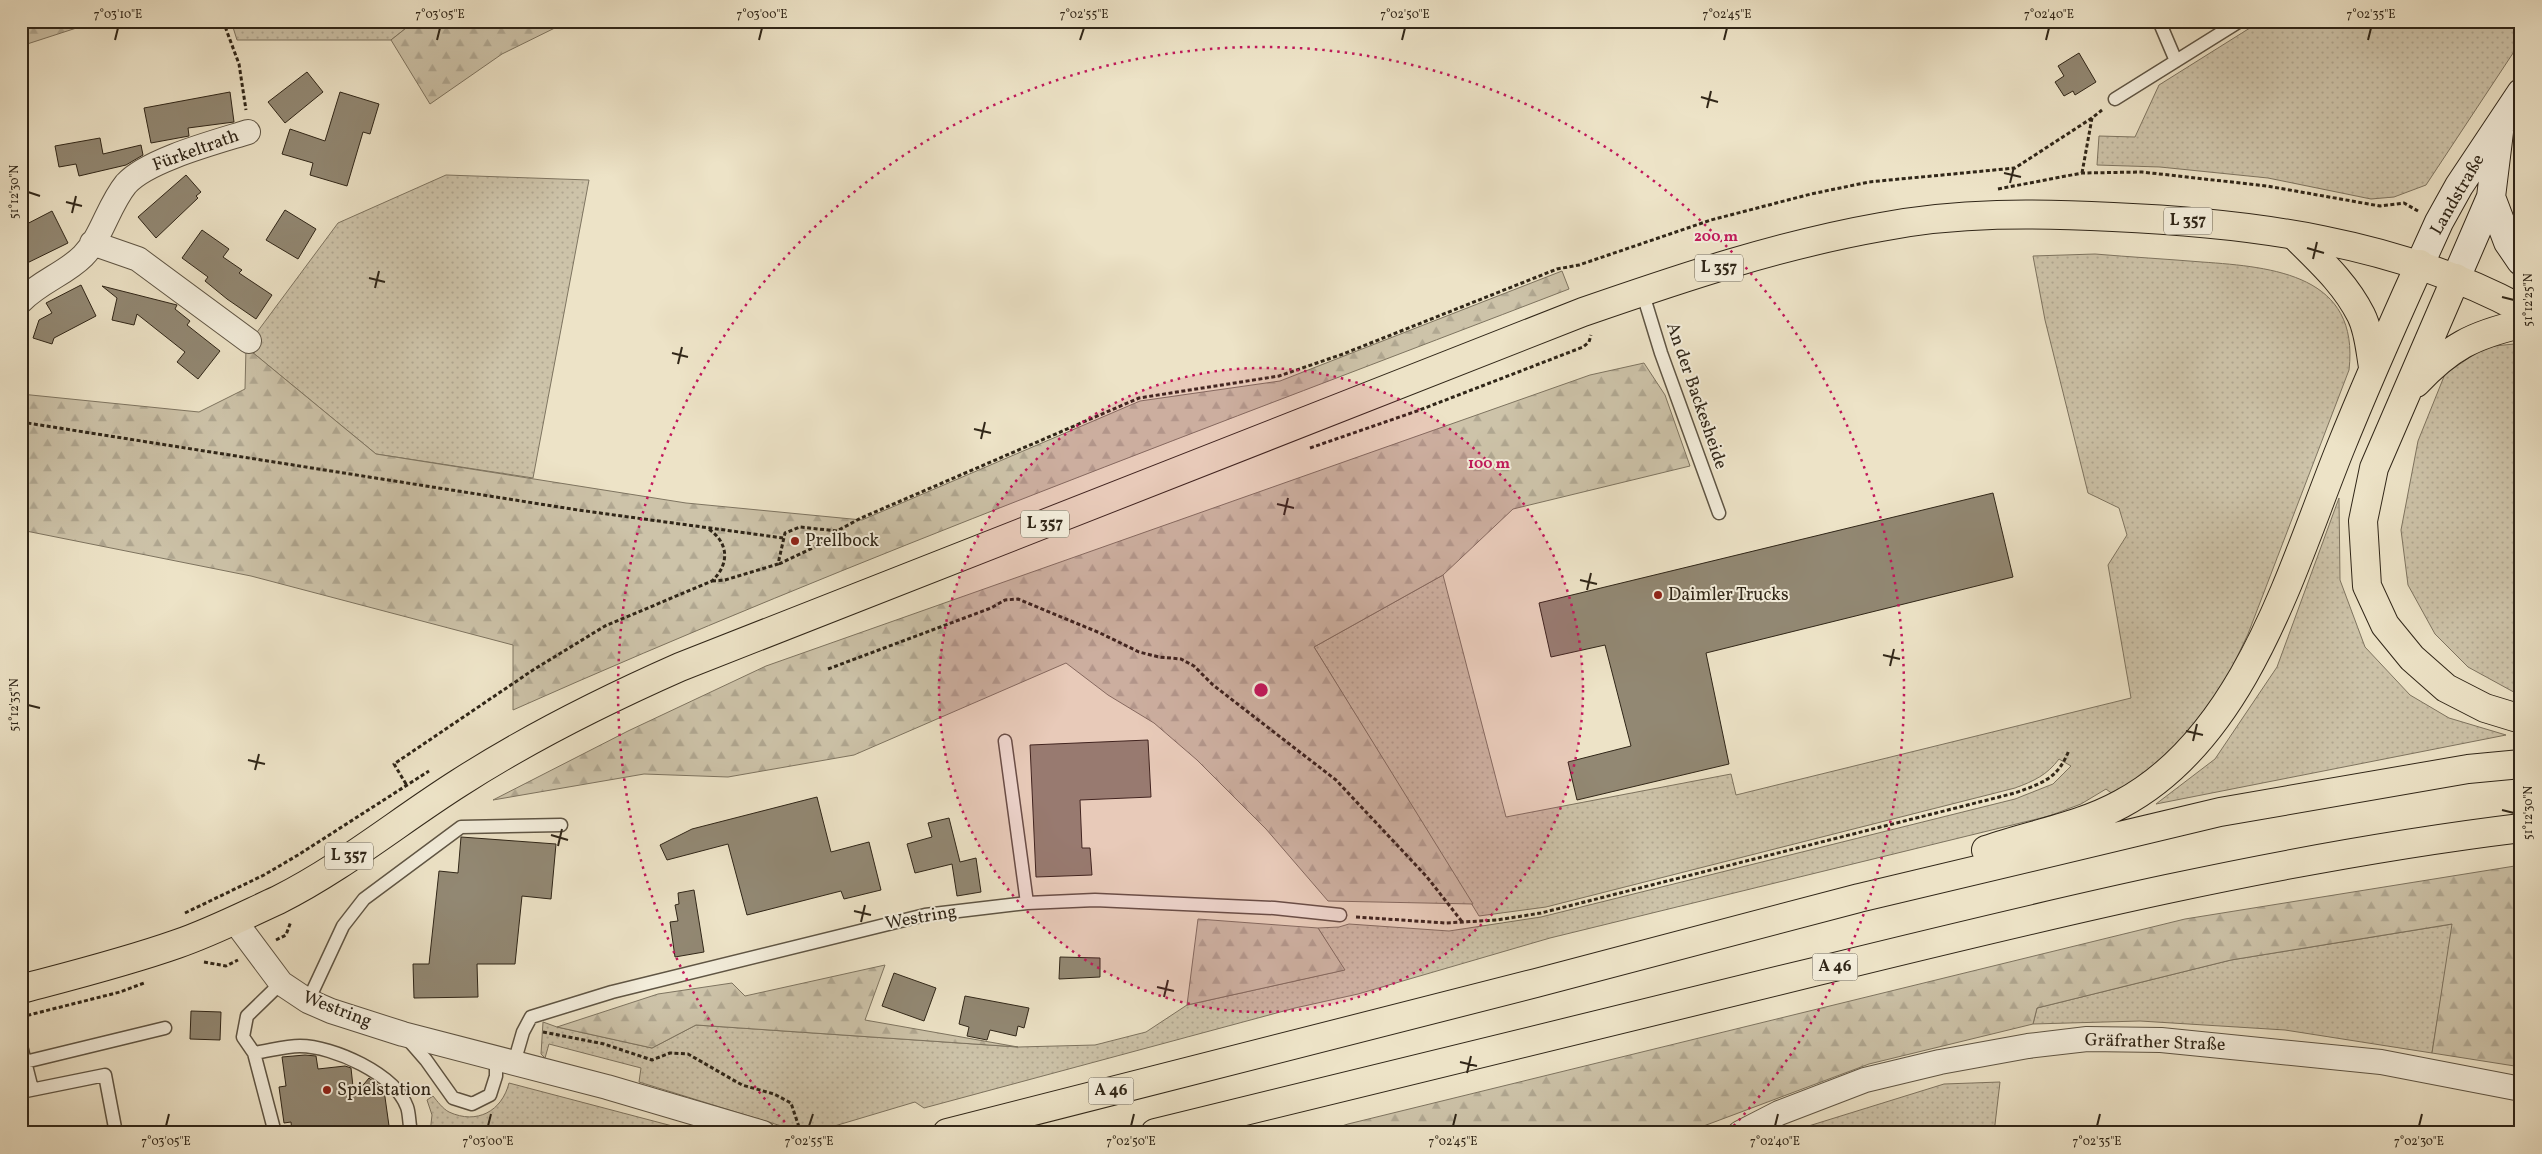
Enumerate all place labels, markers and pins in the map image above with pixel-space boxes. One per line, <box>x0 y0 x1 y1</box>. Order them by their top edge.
place label: Prellbock <box>805 529 879 554</box>
marker: Prellbock <box>789 535 801 547</box>
place label: Daimler Trucks <box>1668 583 1789 608</box>
marker: Daimler Trucks <box>1652 589 1664 601</box>
centre of rings <box>1252 681 1270 699</box>
place label: Spielstation <box>337 1078 432 1103</box>
marker: Spielstation <box>321 1084 333 1096</box>

